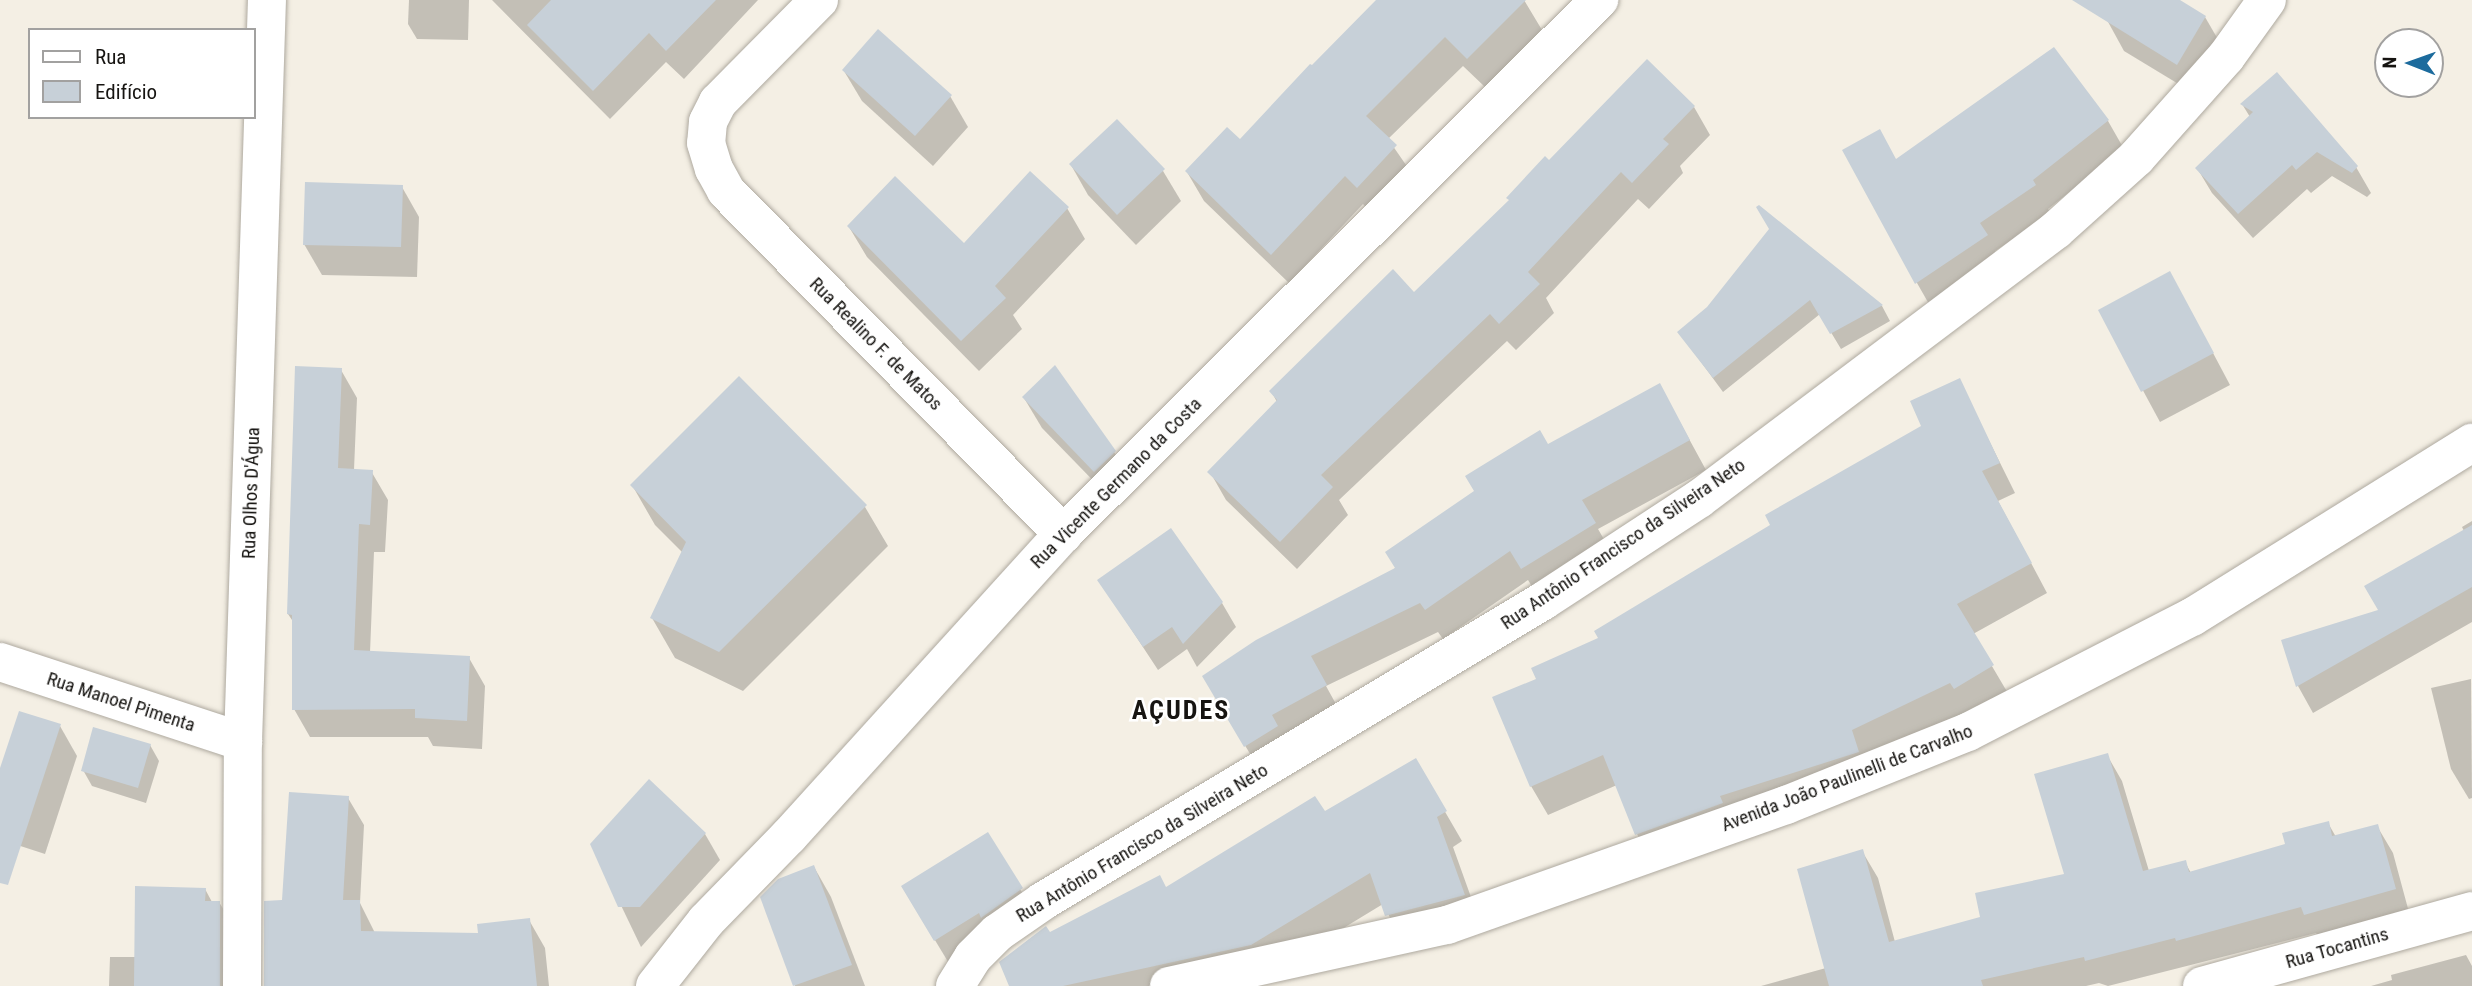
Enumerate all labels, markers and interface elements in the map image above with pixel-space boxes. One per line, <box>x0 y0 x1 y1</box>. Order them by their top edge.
legend <box>28 28 256 119</box>
north arrow <box>2374 28 2444 98</box>
text: Rua <box>95 45 126 69</box>
text: N <box>2378 57 2401 69</box>
text: Edifício <box>95 80 157 104</box>
street label: Rua Realino F. de Matos <box>805 273 947 415</box>
street label: Rua Vicente Germano da Costa <box>1026 393 1206 573</box>
street label: Rua Olhos D'Água <box>237 427 265 559</box>
street label: Rua Antônio Francisco da Silveira Neto <box>1497 454 1749 634</box>
street label: Rua Manoel Pimenta <box>44 667 198 737</box>
district label: AÇUDES <box>1133 695 1229 727</box>
street label: Avenida João Paulinelli de Carvalho <box>1718 719 1976 837</box>
street label: Rua Antônio Francisco da Silveira Neto <box>1012 759 1272 927</box>
street label: Rua Tocantins <box>2283 922 2391 974</box>

